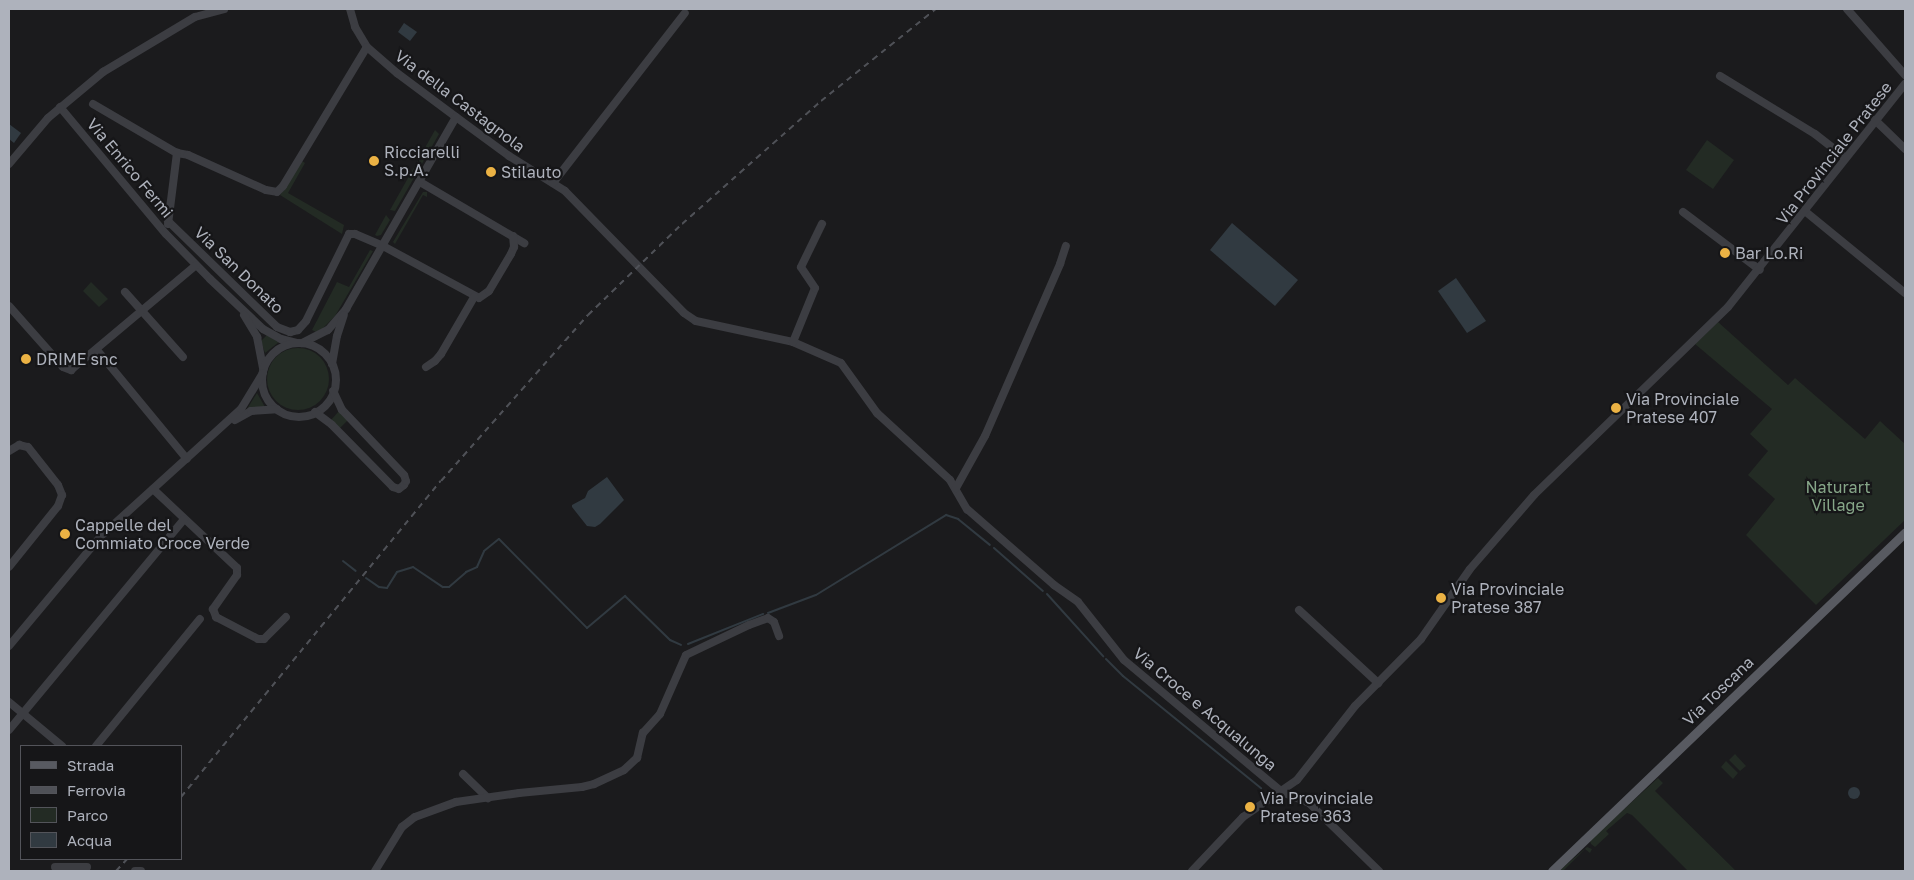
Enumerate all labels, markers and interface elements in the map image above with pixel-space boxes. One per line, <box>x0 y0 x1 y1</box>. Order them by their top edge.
street label: Via della Castagnola <box>391 46 529 156</box>
street label: Via Provinciale Pratese <box>1772 78 1896 228</box>
street label: Via Enrico Fermi <box>83 114 177 222</box>
place label: Ricciarelli S.p.A. <box>384 142 460 180</box>
marker: Ricciarelli S.p.A. <box>368 155 380 167</box>
place label: Stilauto <box>501 162 561 182</box>
marker: Stilauto <box>485 166 497 178</box>
street label: Via San Donato <box>190 223 288 317</box>
place label: Bar Lo.Ri <box>1735 243 1803 263</box>
marker: Bar Lo.Ri <box>1719 247 1731 259</box>
place label: DRIME snc <box>36 349 118 369</box>
marker: DRIME snc <box>20 353 32 365</box>
place label: Via Provinciale Pratese 407 <box>1626 389 1739 427</box>
marker: Via Provinciale Pratese 407 <box>1610 402 1622 414</box>
park label: Naturart Village <box>1805 477 1871 515</box>
place label: Cappelle del Commiato Croce Verde <box>75 515 250 553</box>
marker: Cappelle del Commiato Croce Verde <box>59 528 71 540</box>
place label: Via Provinciale Pratese 387 <box>1451 579 1564 617</box>
marker: Via Provinciale Pratese 387 <box>1435 592 1447 604</box>
street label: Via Croce e Acqualunga <box>1129 643 1281 775</box>
street label: Via Toscana <box>1679 652 1757 730</box>
legend <box>20 745 182 860</box>
text: Strada <box>67 756 114 774</box>
text: Ferrovia <box>67 781 126 799</box>
place label: Via Provinciale Pratese 363 <box>1260 788 1373 826</box>
marker: Via Provinciale Pratese 363 <box>1244 801 1256 813</box>
text: Parco <box>67 806 108 824</box>
text: Acqua <box>67 831 112 849</box>

